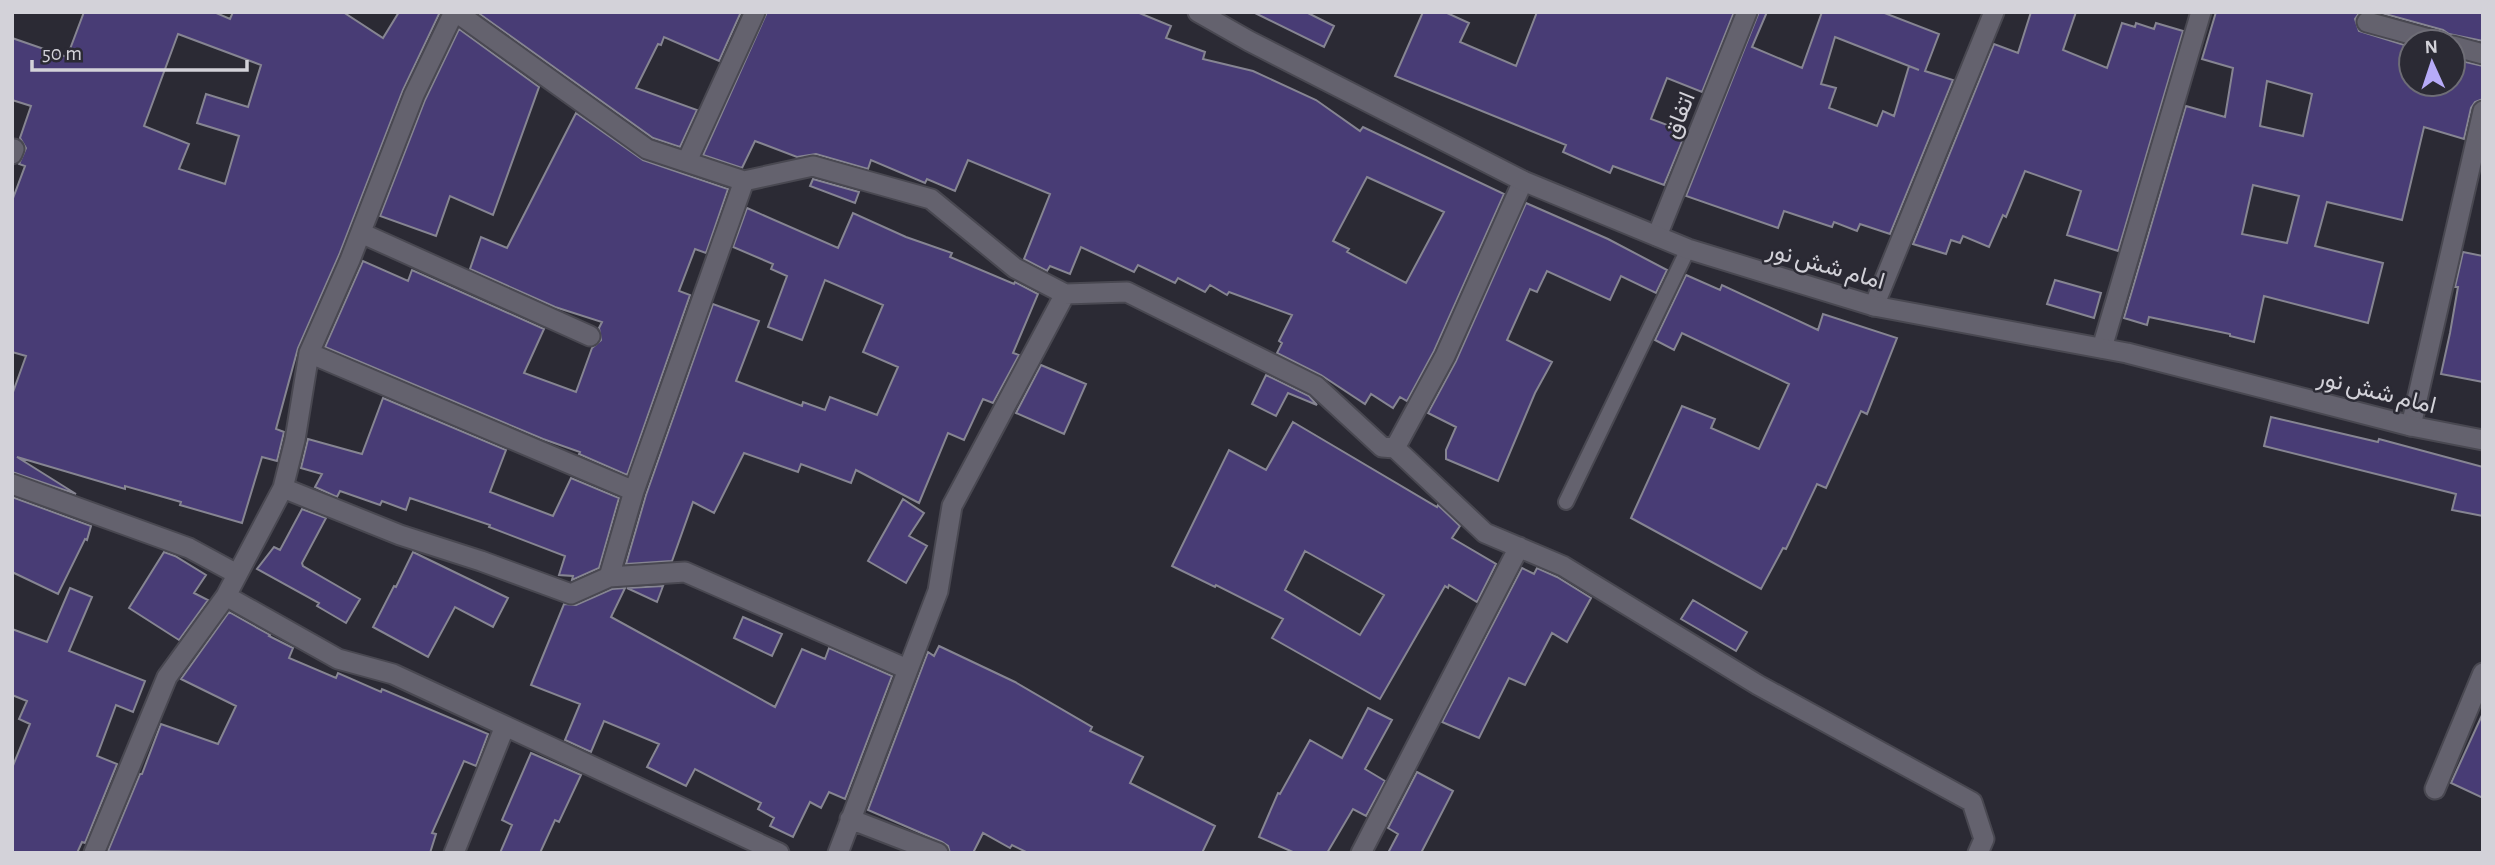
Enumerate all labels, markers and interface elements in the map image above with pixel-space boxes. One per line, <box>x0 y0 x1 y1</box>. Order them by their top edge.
scale bar <box>32 28 247 72</box>
north arrow <box>2397 28 2467 98</box>
text: N <box>2424 38 2438 57</box>
text: 50 m <box>42 43 82 64</box>
street label: اتفاق <box>1660 89 1700 142</box>
street label: امام شش نور <box>1762 237 1887 297</box>
street label: امام شش نور <box>2313 365 2438 421</box>

